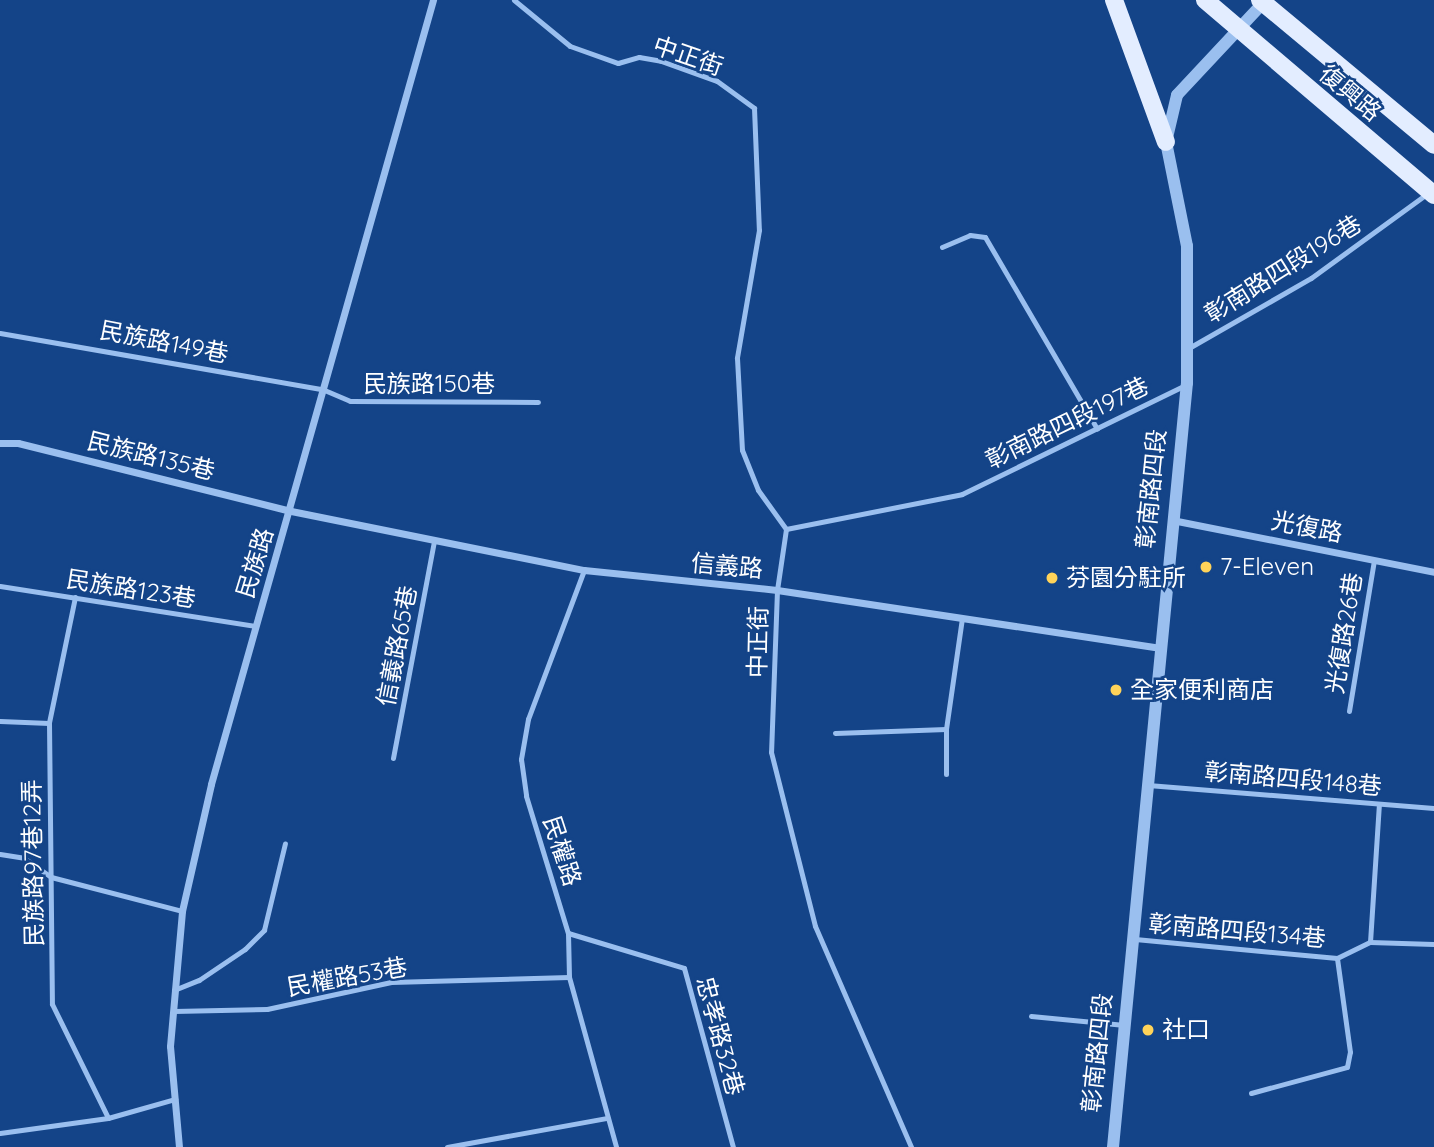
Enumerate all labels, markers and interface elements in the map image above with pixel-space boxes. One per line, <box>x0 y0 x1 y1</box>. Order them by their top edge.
street label: 中正街 <box>649 31 727 81</box>
street label: 復興路 <box>1313 59 1387 127</box>
street label: 彰南路四段196巷 <box>1199 209 1367 329</box>
street label: 民族路149巷 <box>97 315 231 369</box>
street label: 民族路150巷 <box>363 370 495 398</box>
street label: 彰南路四段197巷 <box>981 371 1153 475</box>
street label: 民族路135巷 <box>84 426 218 486</box>
street label: 彰南路四段 <box>1130 428 1172 550</box>
street label: 光復路 <box>1269 506 1345 548</box>
street label: 民族路 <box>231 524 279 602</box>
street label: 信義路 <box>690 549 764 583</box>
place label: 7-Eleven <box>1220 553 1314 581</box>
marker: 7-Eleven <box>1198 559 1214 575</box>
place label: 芬園分駐所 <box>1066 564 1186 592</box>
street label: 民族路123巷 <box>64 565 198 613</box>
marker: 芬園分駐所 <box>1044 570 1060 586</box>
street label: 光復路26巷 <box>1320 570 1368 696</box>
street label: 信義路65巷 <box>371 583 423 709</box>
street label: 中正街 <box>743 606 773 678</box>
place label: 全家便利商店 <box>1130 676 1274 704</box>
marker: 全家便利商店 <box>1108 682 1124 698</box>
street label: 彰南路四段148巷 <box>1203 757 1383 801</box>
street label: 民族路97巷12弄 <box>17 779 49 947</box>
street label: 民權路 <box>537 812 587 890</box>
street label: 彰南路四段134巷 <box>1147 909 1327 953</box>
street label: 民權路53巷 <box>285 952 409 1002</box>
street label: 忠孝路32巷 <box>690 973 750 1099</box>
street label: 彰南路四段 <box>1076 992 1118 1114</box>
place label: 社口 <box>1162 1016 1210 1044</box>
marker: 社口 <box>1140 1022 1156 1038</box>

